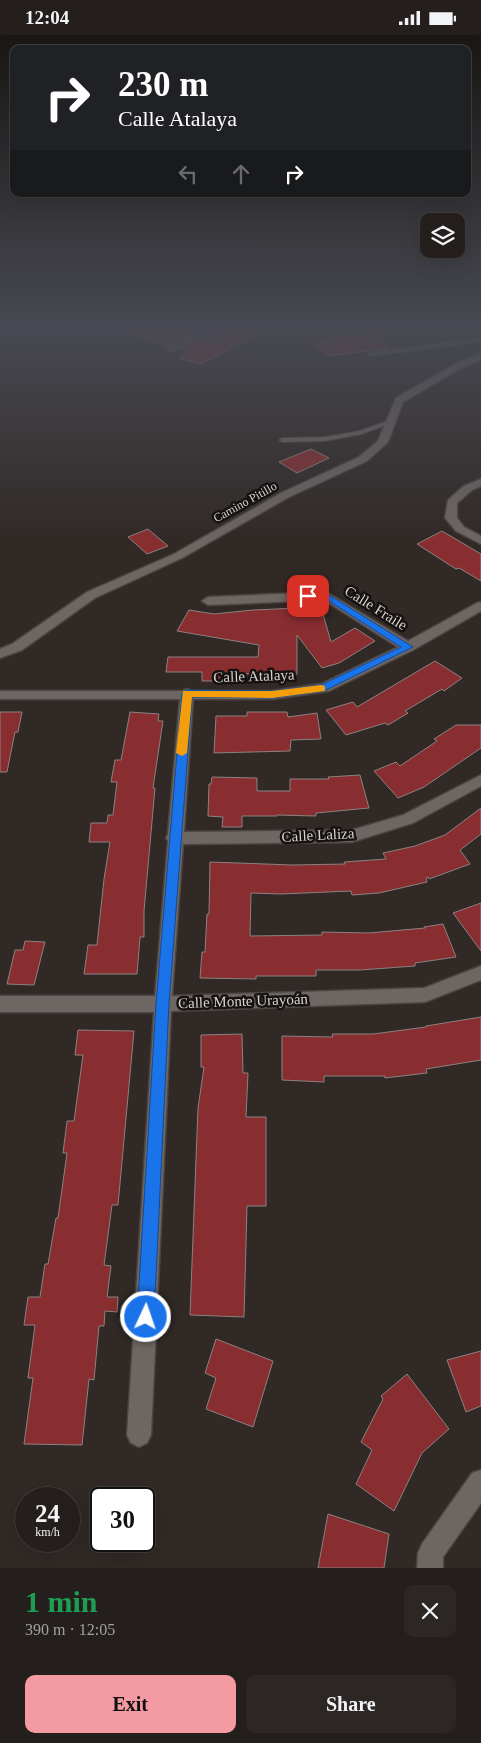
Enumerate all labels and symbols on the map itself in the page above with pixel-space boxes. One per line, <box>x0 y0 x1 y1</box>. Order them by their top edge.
street label: Camino Pitillo <box>211 479 279 525</box>
pin <box>287 575 329 617</box>
street label: Calle Fraile <box>342 583 410 634</box>
street label: Calle Atalaya <box>213 667 295 685</box>
street label: Calle Laliza <box>281 825 355 845</box>
street label: Calle Monte Urayoán <box>178 991 309 1011</box>
position arrow <box>119 1290 171 1342</box>
speed limit sign: 30 <box>90 1487 155 1552</box>

